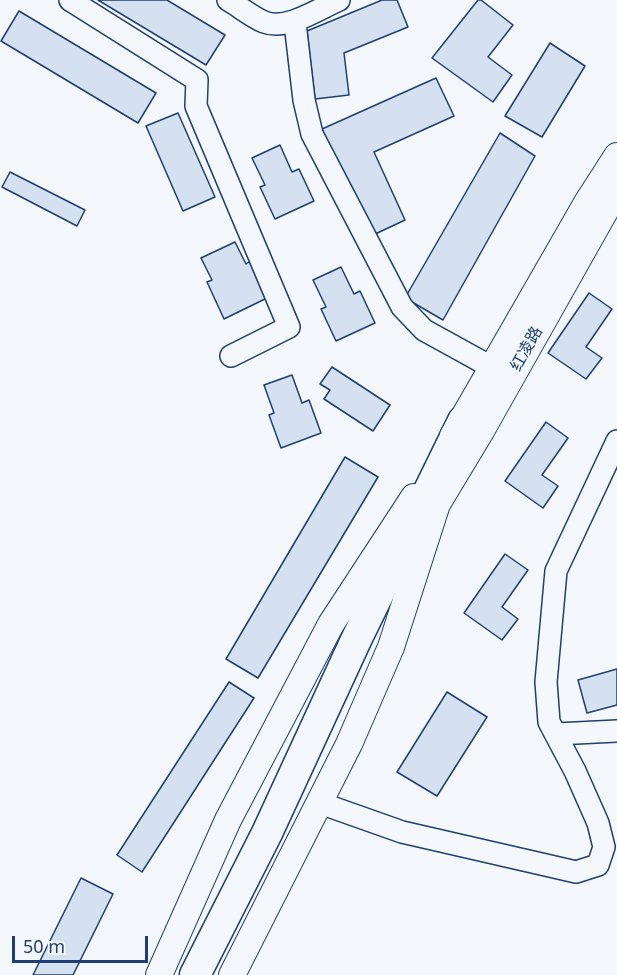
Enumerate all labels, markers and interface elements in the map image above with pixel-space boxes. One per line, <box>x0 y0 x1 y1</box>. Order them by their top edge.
street label: 红凌路 <box>507 323 547 375</box>
scale bar <box>15 924 152 962</box>
text: 50 m <box>23 934 65 958</box>

